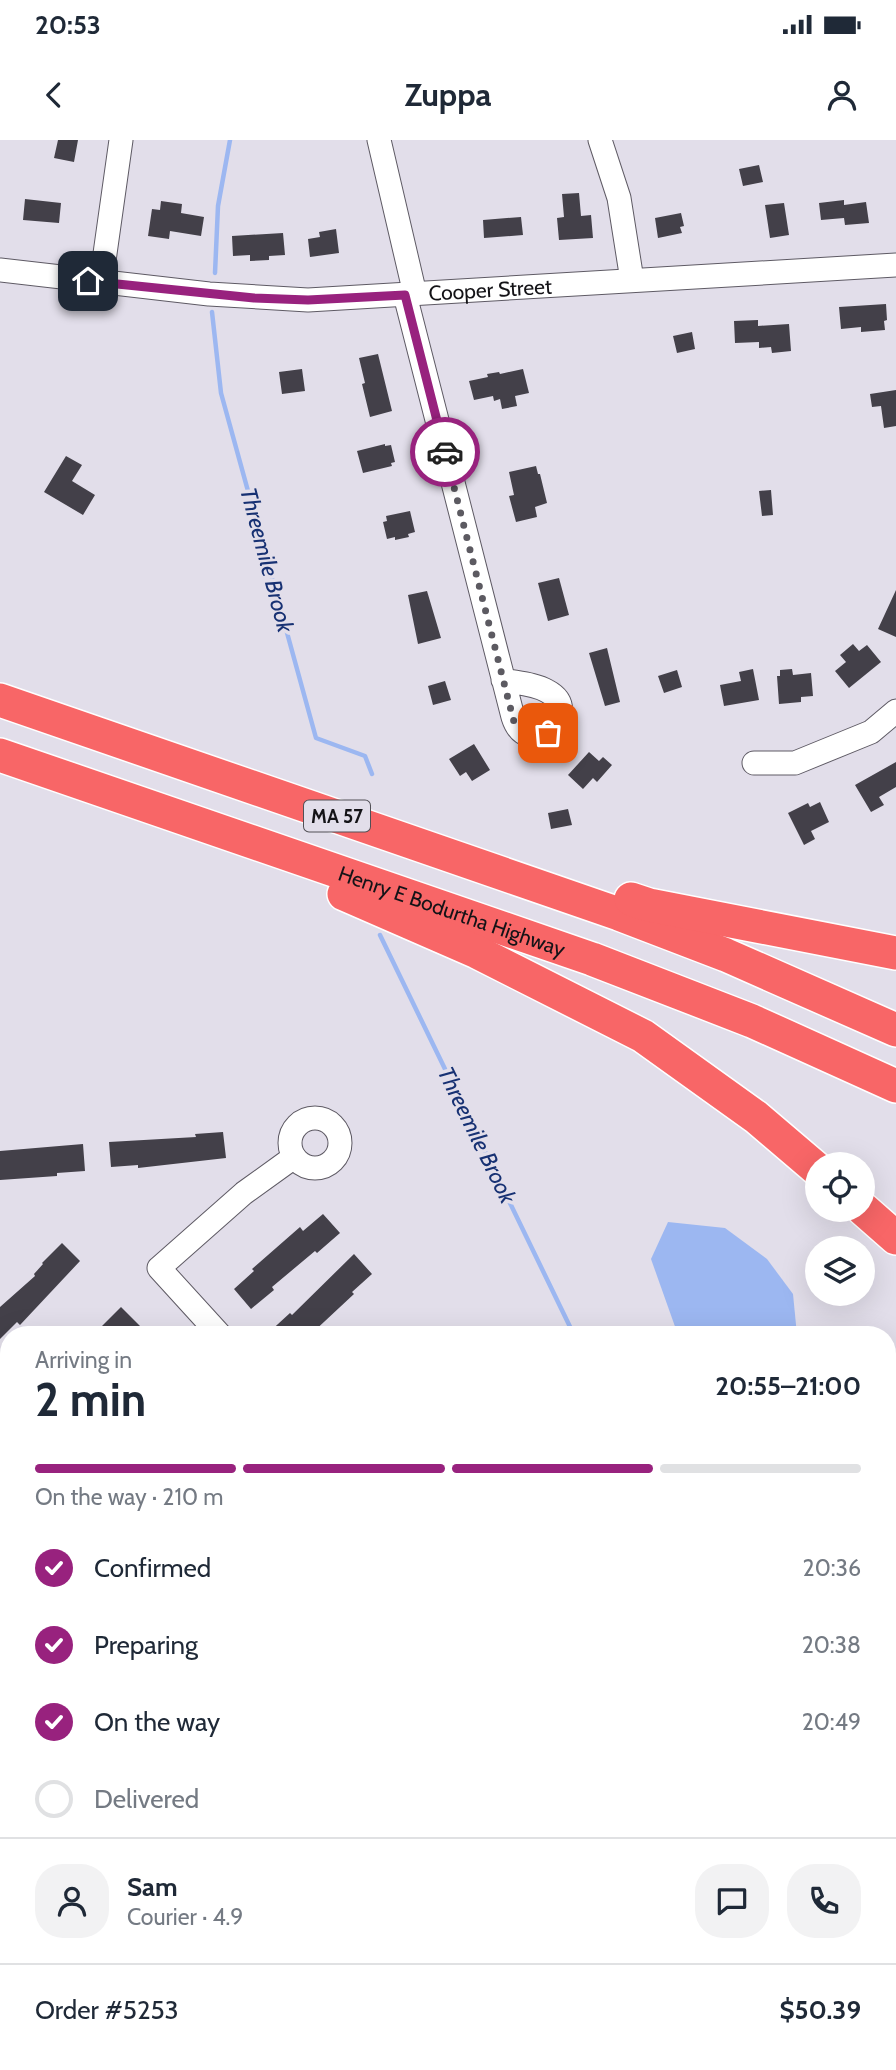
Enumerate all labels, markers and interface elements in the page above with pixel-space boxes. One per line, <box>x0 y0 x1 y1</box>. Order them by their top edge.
text: 20:53 <box>35 9 101 41</box>
text: Zuppa <box>405 75 491 114</box>
icon: back <box>35 76 73 114</box>
icon: person <box>823 76 861 114</box>
pin <box>58 251 118 311</box>
icon: home <box>69 262 107 300</box>
street label: Cooper Street <box>428 273 553 305</box>
courier <box>410 417 480 487</box>
icon: car <box>426 433 464 471</box>
water label: Threemile Brook <box>234 485 300 636</box>
pin <box>518 703 578 763</box>
icon: bag <box>529 714 567 752</box>
road number: MA 57 <box>304 800 370 832</box>
street label: Henry E Bodurtha Highway <box>335 860 569 962</box>
water label: Threemile Brook <box>432 1062 523 1209</box>
map controls <box>805 1152 875 1306</box>
button: locate <box>805 1152 875 1222</box>
button: layers <box>805 1236 875 1306</box>
text: Arriving in <box>35 1346 132 1374</box>
text: 20:55–21:00 <box>715 1370 861 1402</box>
text: 2 min <box>35 1372 146 1428</box>
text: On the way · 210 m <box>35 1483 223 1511</box>
icon: check <box>35 1549 73 1587</box>
text: Confirmed <box>94 1552 211 1584</box>
text: 20:36 <box>803 1554 861 1582</box>
icon: check <box>35 1626 73 1664</box>
text: Preparing <box>94 1629 198 1661</box>
text: 20:38 <box>802 1631 861 1659</box>
icon: check <box>35 1703 73 1741</box>
text: On the way <box>94 1706 220 1738</box>
text: 20:49 <box>802 1708 861 1736</box>
text: Delivered <box>94 1783 199 1815</box>
button: person <box>35 1864 109 1938</box>
button: chat <box>695 1864 769 1938</box>
button: phone <box>787 1864 861 1938</box>
text: Sam <box>127 1871 178 1903</box>
text: Courier · 4.9 <box>127 1903 243 1931</box>
text: Order #5253 <box>35 1994 179 2026</box>
text: $50.39 <box>779 1994 861 2026</box>

